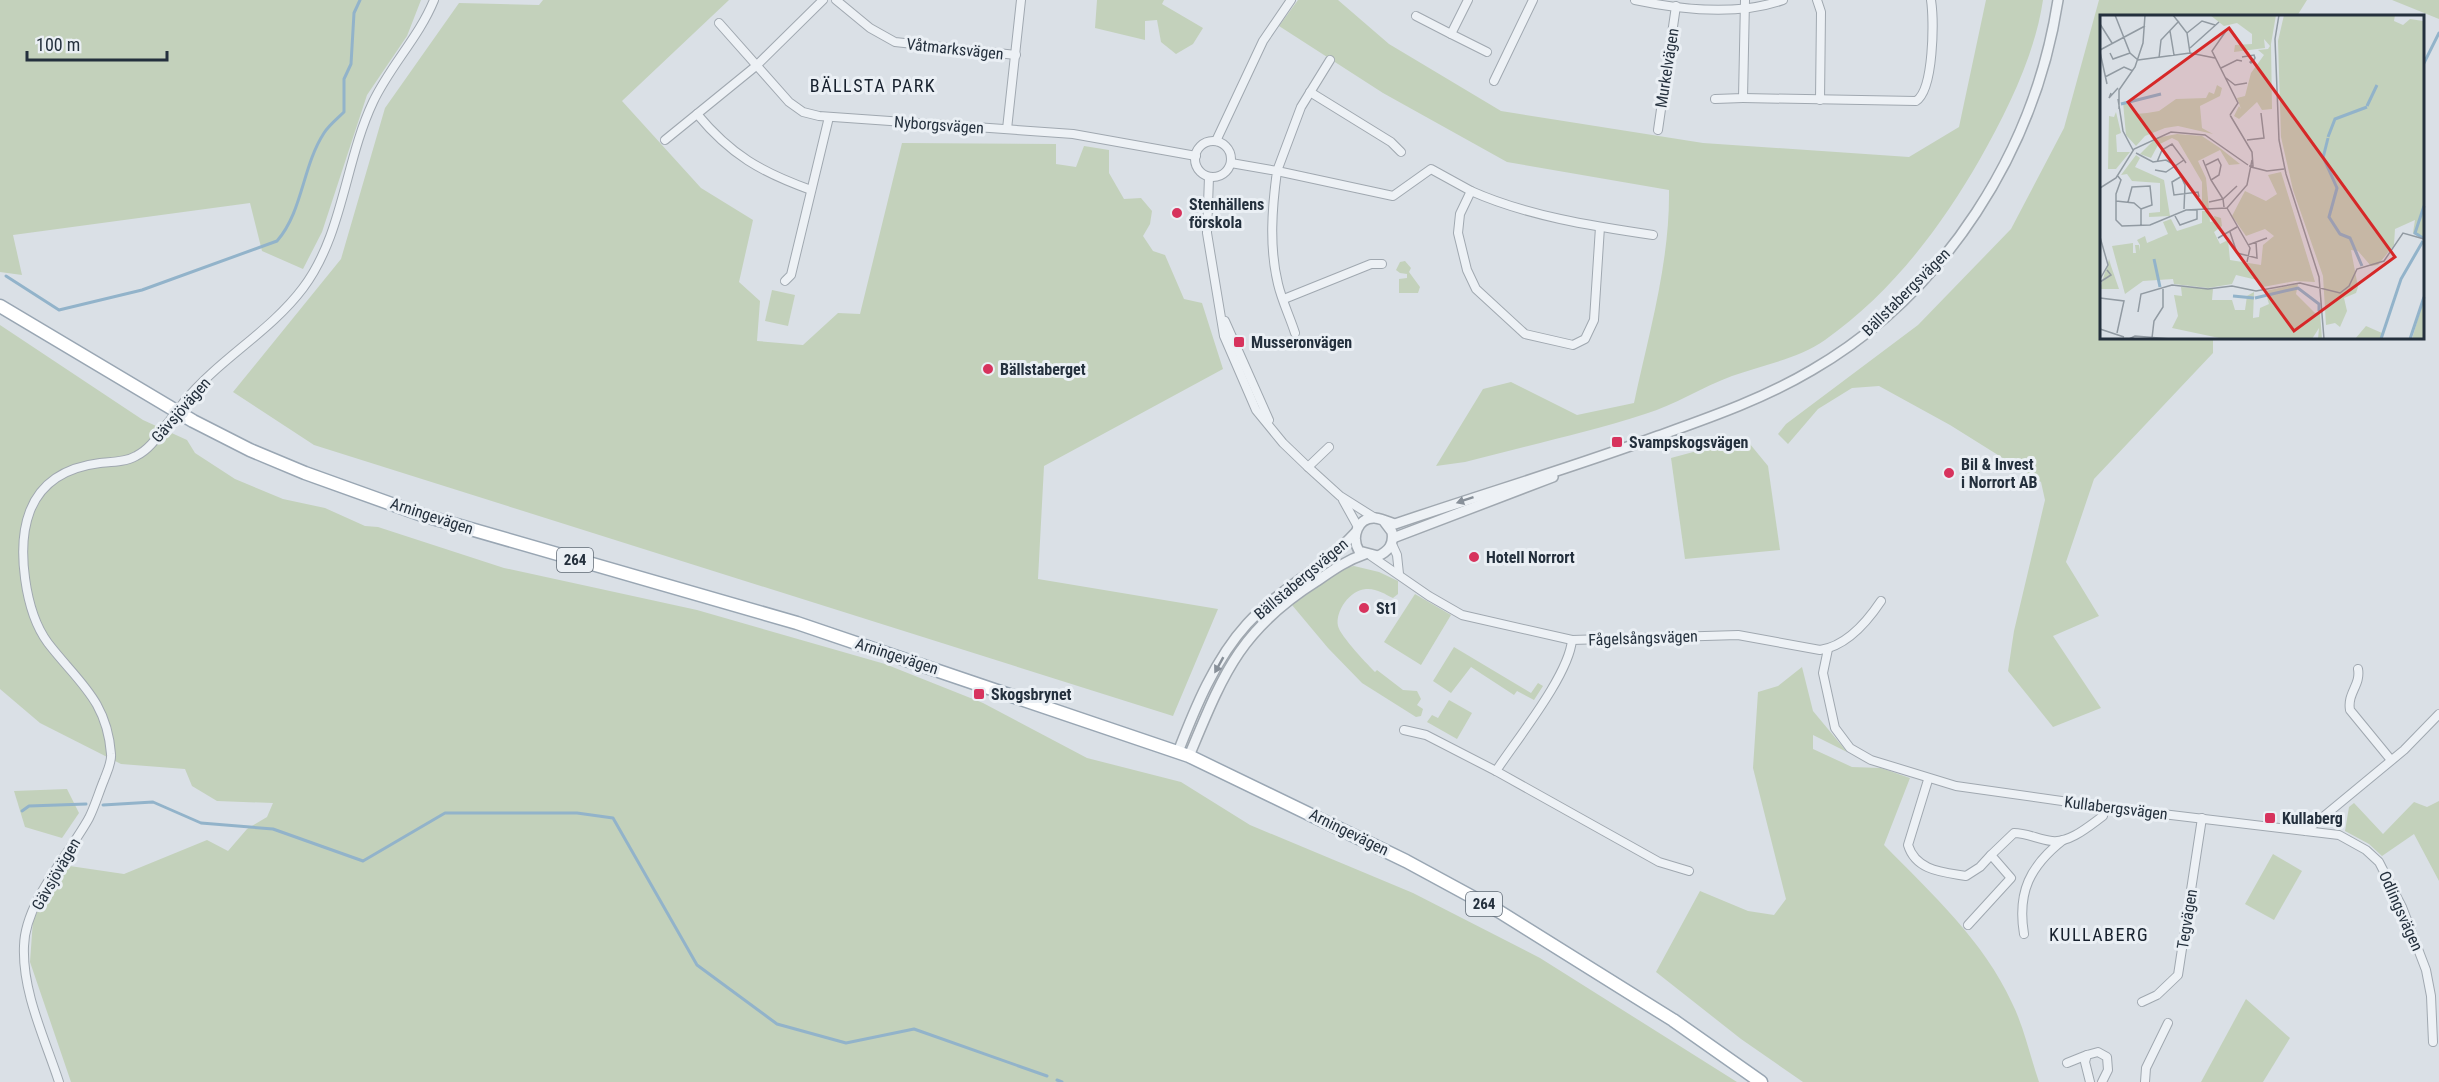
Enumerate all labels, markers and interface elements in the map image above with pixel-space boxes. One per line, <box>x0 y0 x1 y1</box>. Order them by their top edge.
inset map <box>2100 15 2424 339</box>
scale bar <box>27 24 166 62</box>
street label: Murkelvägen <box>1651 27 1683 109</box>
text: 100 m <box>36 34 80 55</box>
street label: Våtmarksvägen <box>905 34 1005 64</box>
district label: BÄLLSTA PARK <box>810 75 936 96</box>
street label: Nyborgsvägen <box>893 112 985 138</box>
place label: Stenhällens förskola <box>1189 195 1264 232</box>
marker: Stenhällens förskola <box>1170 206 1184 220</box>
street label: Bällstabergsvägen <box>1858 244 1954 340</box>
place label: Musseronvägen <box>1251 333 1352 352</box>
marker: Musseronvägen <box>1232 335 1246 349</box>
place label: Bällstaberget <box>1000 360 1086 379</box>
marker: Bällstaberget <box>981 362 995 376</box>
street label: Gävsjövägen <box>148 374 214 446</box>
place label: Svampskogsvägen <box>1629 433 1749 452</box>
marker: Svampskogsvägen <box>1610 435 1624 449</box>
place label: Bil & Invest i Norrort AB <box>1961 455 2038 492</box>
marker: Bil & Invest i Norrort AB <box>1942 466 1956 480</box>
street label: Arningevägen <box>388 494 476 538</box>
one-way arrow <box>1456 496 1474 506</box>
street label: Bällstabergsvägen <box>1250 534 1352 624</box>
road number: 264 <box>557 548 593 572</box>
place label: Hotell Norrort <box>1486 548 1575 567</box>
marker: Hotell Norrort <box>1467 550 1481 564</box>
place label: St1 <box>1376 599 1398 618</box>
marker: St1 <box>1357 601 1371 615</box>
street label: Fågelsångsvägen <box>1588 627 1698 649</box>
street label: Arningevägen <box>853 634 941 678</box>
one-way arrow <box>1214 657 1224 674</box>
place label: Skogsbrynet <box>991 685 1072 704</box>
marker: Skogsbrynet <box>972 687 986 701</box>
street label: Kullabergsvägen <box>2063 792 2169 824</box>
street label: Arningevägen <box>1306 805 1392 859</box>
place label: Kullaberg <box>2282 809 2343 828</box>
marker: Kullaberg <box>2263 811 2277 825</box>
street label: Gävsjövägen <box>28 835 84 913</box>
street label: Odlingsvägen <box>2375 868 2427 954</box>
street label: Tegvägen <box>2173 888 2201 950</box>
road number: 264 <box>1466 892 1502 916</box>
district label: KULLABERG <box>2049 924 2149 945</box>

